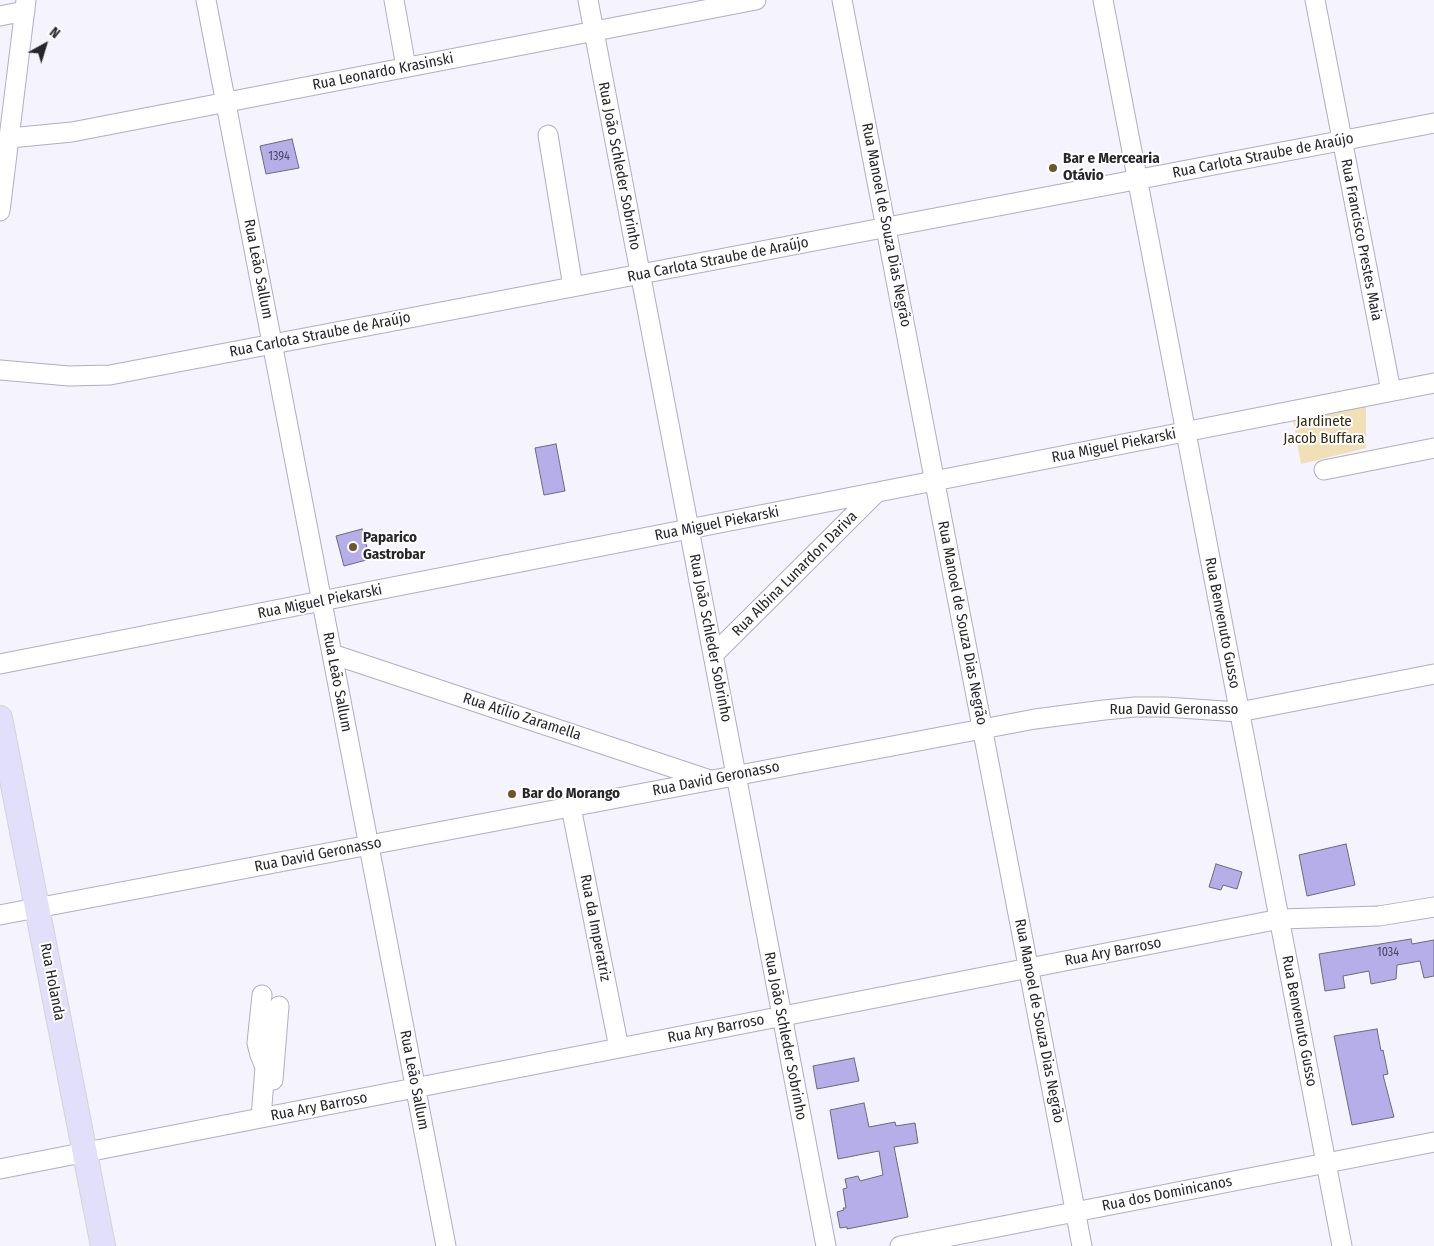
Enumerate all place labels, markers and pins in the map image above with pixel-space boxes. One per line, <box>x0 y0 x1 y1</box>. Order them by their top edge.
place label: Bar e Mercearia Otávio <box>1063 150 1160 185</box>
marker: Bar e Mercearia Otávio <box>1047 162 1059 174</box>
place label: Paparico Gastrobar <box>363 529 425 564</box>
marker: Paparico Gastrobar <box>347 541 359 553</box>
place label: Bar do Morango <box>522 785 620 803</box>
marker: Bar do Morango <box>506 788 518 800</box>

